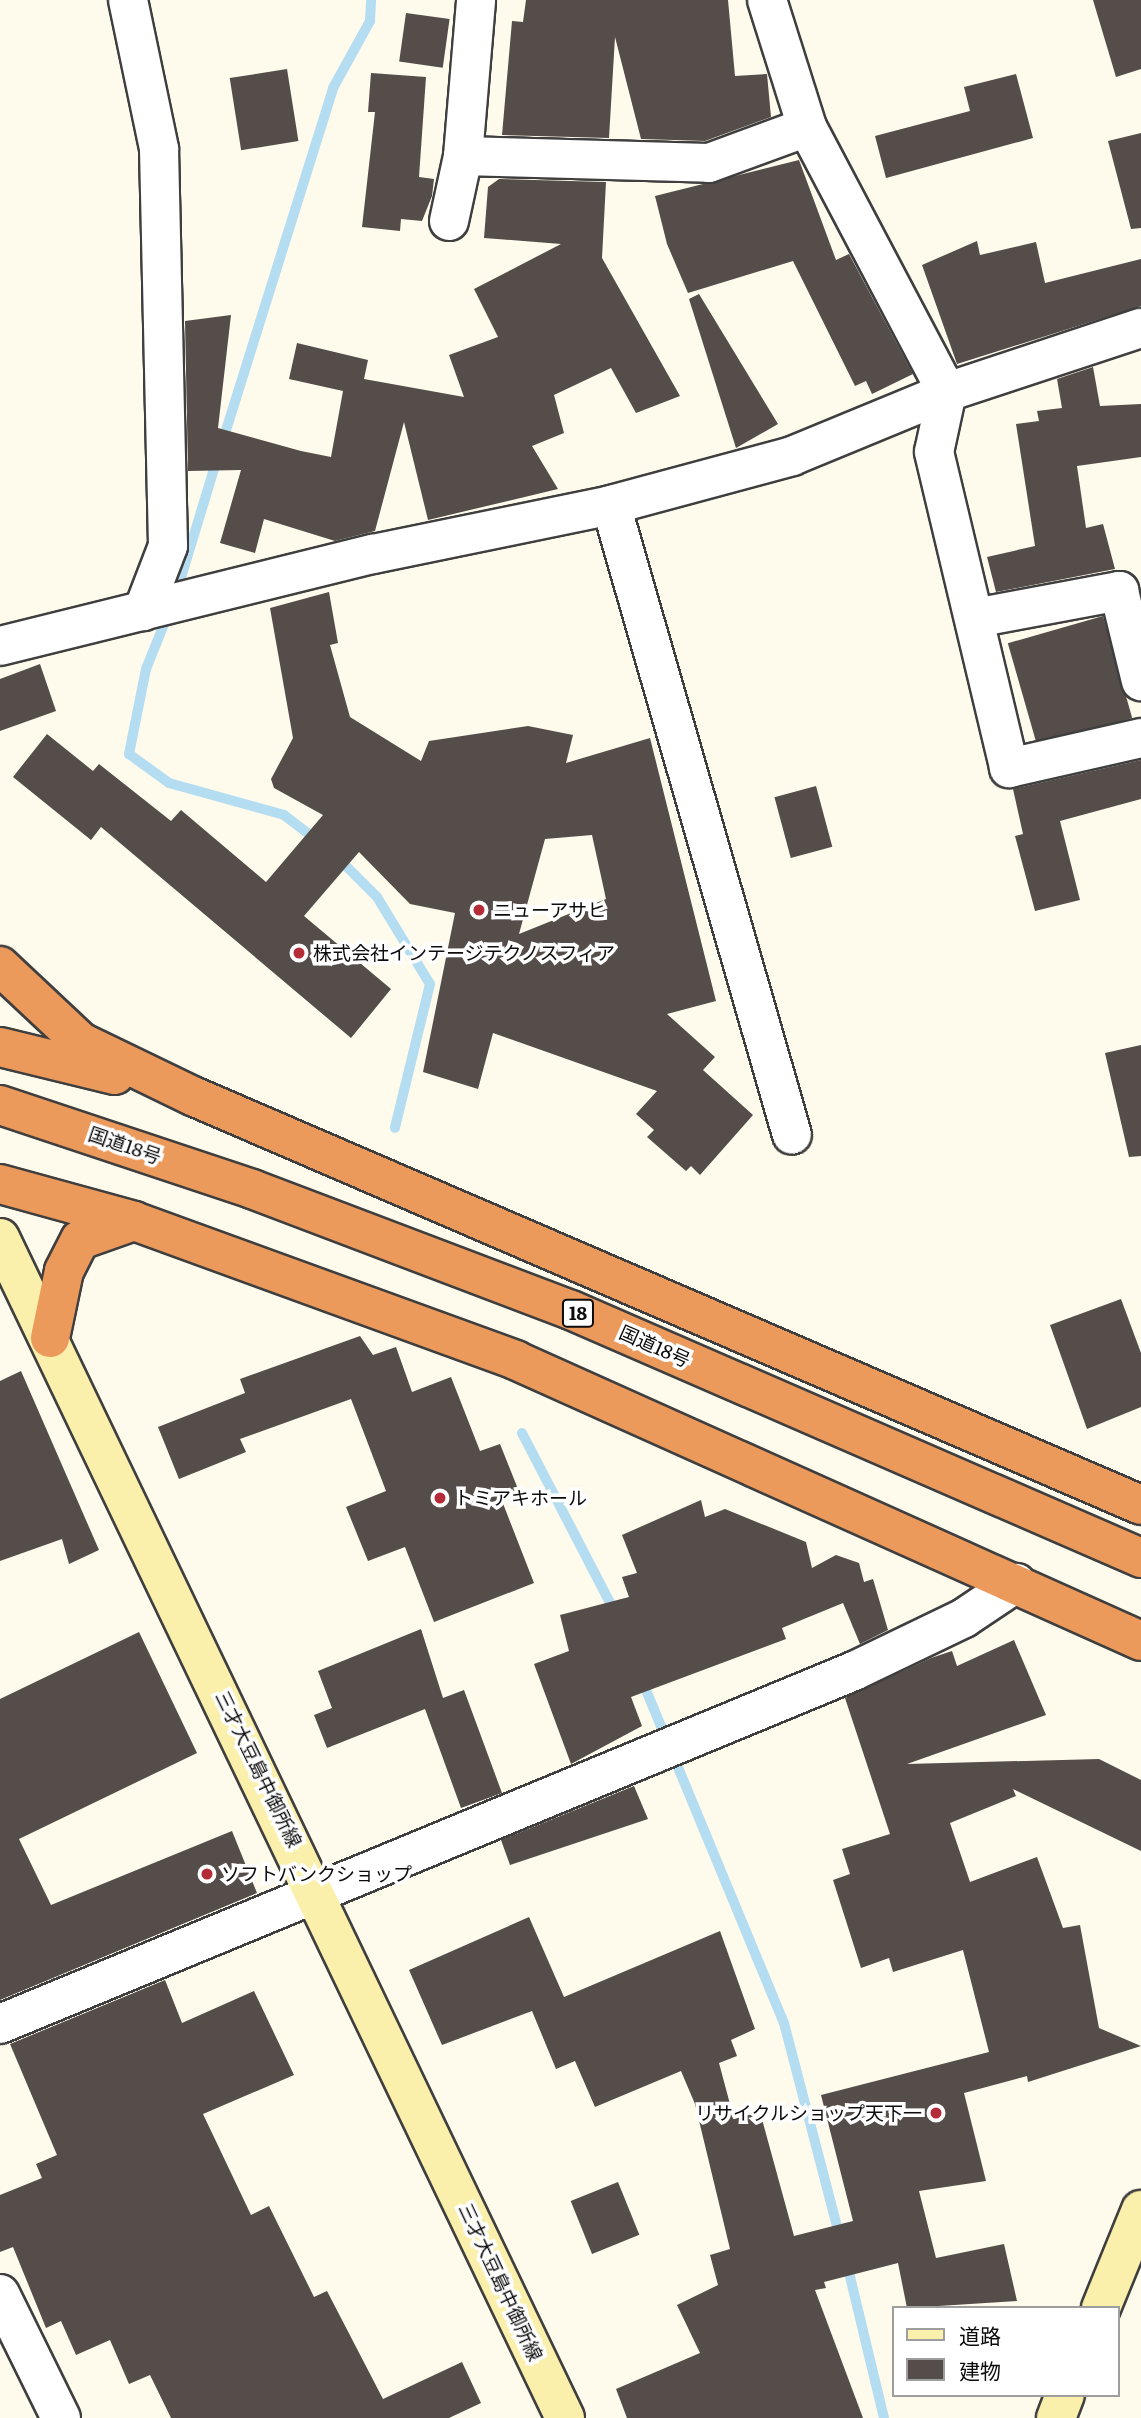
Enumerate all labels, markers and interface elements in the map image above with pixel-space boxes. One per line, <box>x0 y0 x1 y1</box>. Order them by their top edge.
place label: ニューアサヒ <box>493 899 607 921</box>
marker: ニューアサヒ <box>471 902 487 918</box>
place label: 株式会社インテージテクノスフィア <box>313 942 617 964</box>
marker: 株式会社インテージテクノスフィア <box>291 945 307 961</box>
street label: 国道18号 <box>86 1122 164 1168</box>
road number: 18 <box>560 1298 596 1328</box>
street label: 国道18号 <box>616 1320 694 1372</box>
place label: トミアキホール <box>454 1487 587 1509</box>
marker: トミアキホール <box>432 1490 448 1506</box>
street label: 三才大豆島中御所線 <box>211 1687 307 1851</box>
place label: ソフトバンクショップ <box>221 1863 411 1885</box>
marker: ソフトバンクショップ <box>199 1866 215 1882</box>
place label: リサイクルショップ天下一 <box>694 2102 922 2124</box>
marker: リサイクルショップ天下一 <box>928 2105 944 2121</box>
street label: 三才大豆島中御所線 <box>455 2200 547 2364</box>
legend <box>892 2306 1120 2397</box>
text: 道路 <box>959 2319 1001 2350</box>
text: 建物 <box>959 2354 1001 2385</box>

